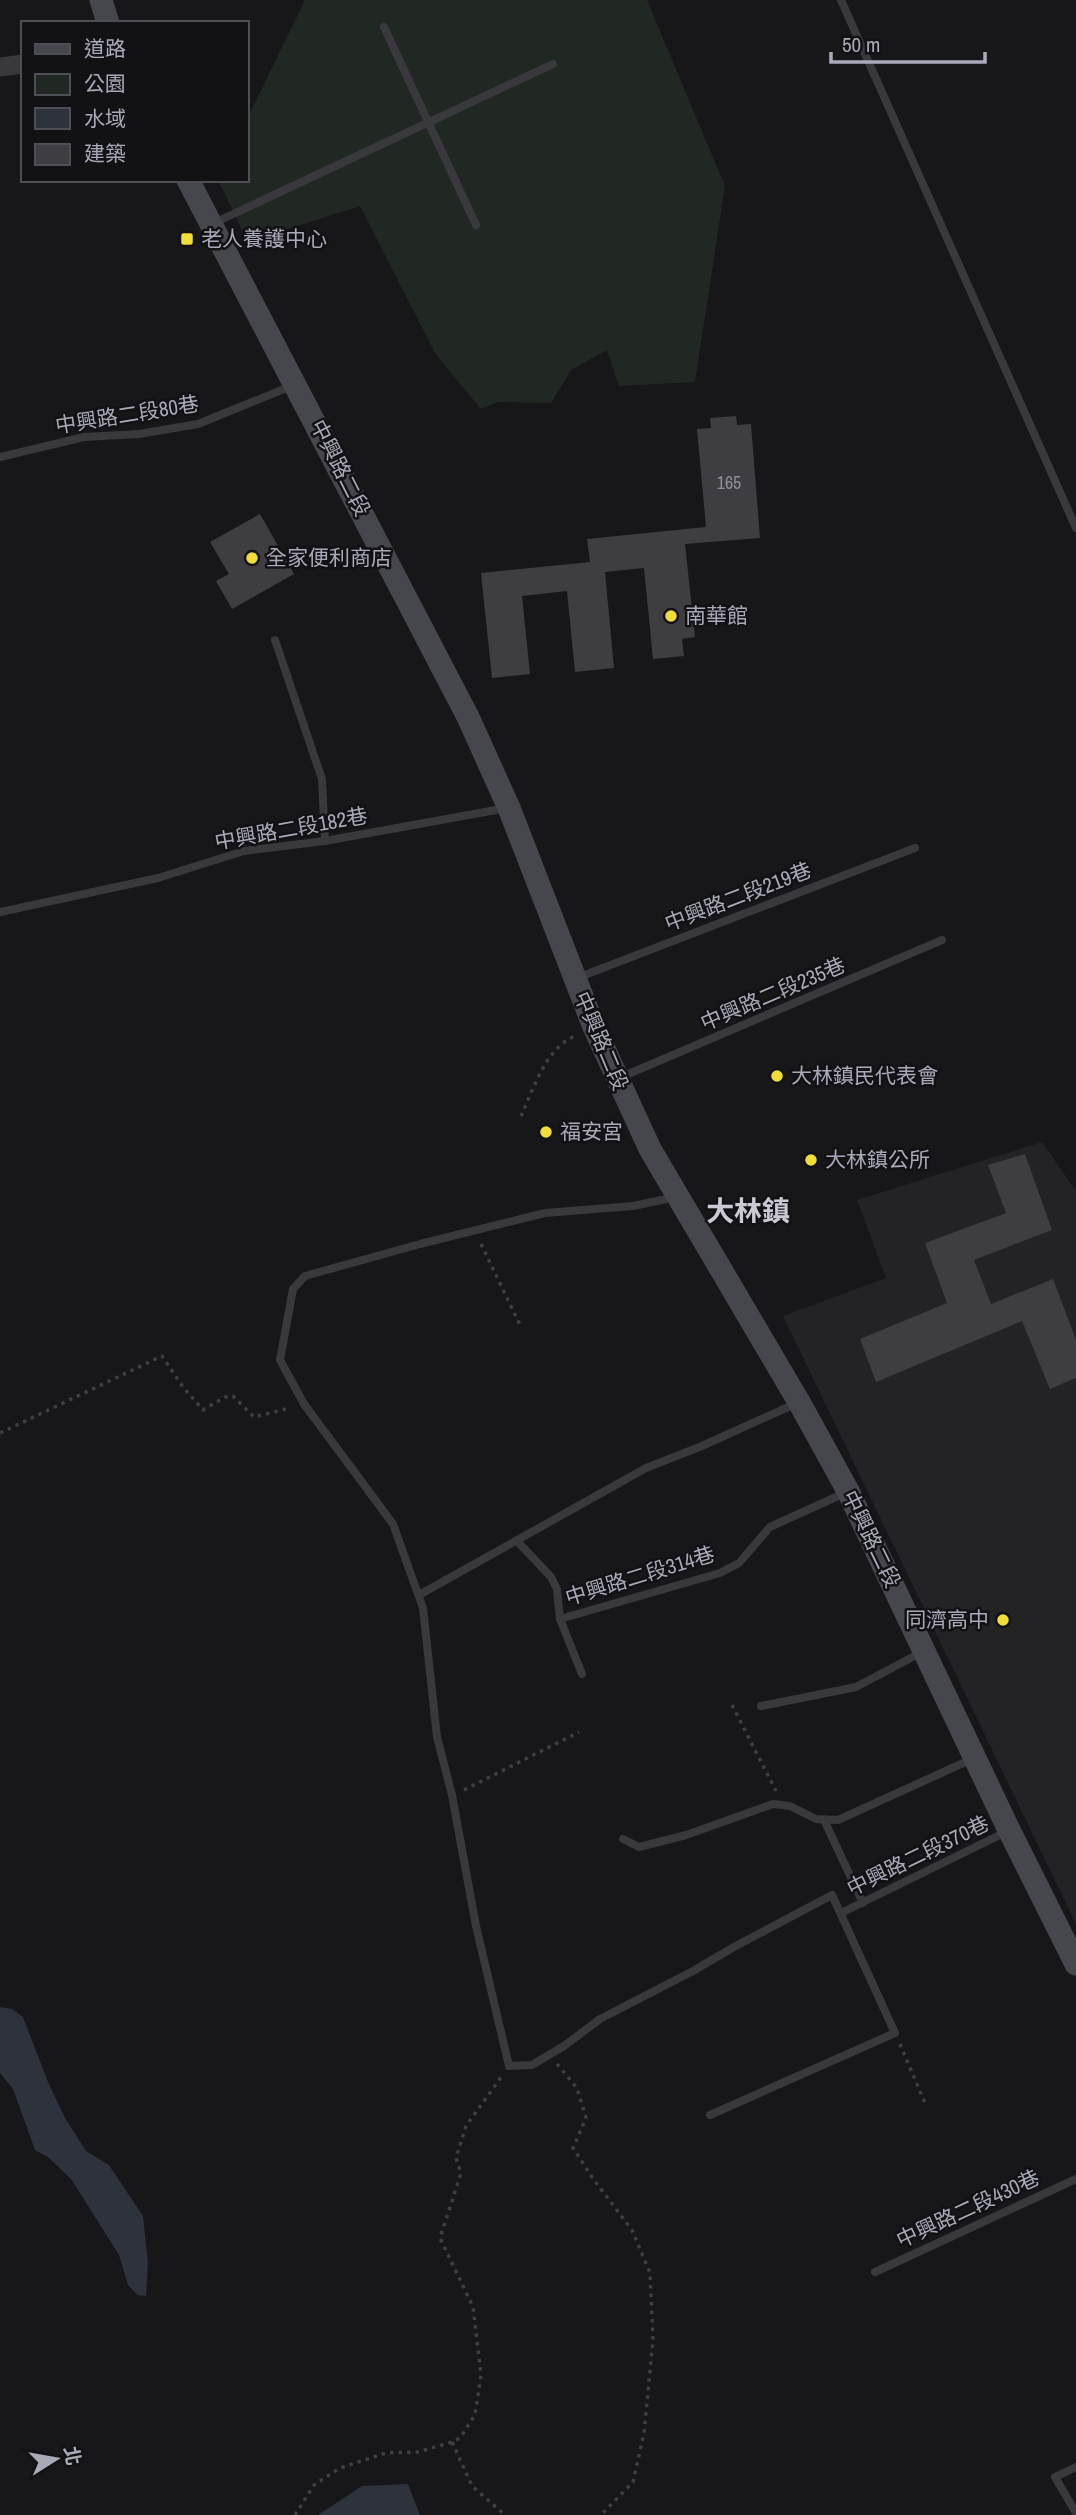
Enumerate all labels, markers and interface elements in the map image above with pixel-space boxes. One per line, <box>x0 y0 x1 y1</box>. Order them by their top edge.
legend <box>21 21 248 182</box>
scale bar <box>831 21 985 65</box>
text: 50 m <box>842 30 880 59</box>
text: 道路 <box>84 34 126 63</box>
text: 公園 <box>84 69 126 98</box>
text: 水域 <box>84 104 126 133</box>
text: 建築 <box>84 139 126 168</box>
place label: 老人養護中心 <box>201 224 327 253</box>
marker: 老人養護中心 <box>179 231 195 247</box>
street label: 中興路二段80巷 <box>53 389 201 440</box>
street label: 中興路二段 <box>304 414 377 521</box>
house number: 165 <box>717 470 741 495</box>
place label: 全家便利商店 <box>266 543 392 572</box>
marker: 全家便利商店 <box>244 550 260 566</box>
place label: 南華館 <box>685 601 748 630</box>
marker: 南華館 <box>663 608 679 624</box>
street label: 中興路二段182巷 <box>212 801 370 856</box>
street label: 中興路二段219巷 <box>660 855 815 938</box>
street label: 中興路二段235巷 <box>696 950 850 1037</box>
street label: 中興路二段 <box>568 987 635 1095</box>
place label: 大林鎮民代表會 <box>791 1061 938 1090</box>
marker: 大林鎮民代表會 <box>769 1068 785 1084</box>
place label: 福安宮 <box>560 1117 623 1146</box>
marker: 福安宮 <box>538 1124 554 1140</box>
place label: 大林鎮公所 <box>825 1145 930 1174</box>
marker: 大林鎮公所 <box>803 1152 819 1168</box>
district label: 大林鎮 <box>706 1192 790 1230</box>
street label: 中興路二段 <box>835 1485 907 1592</box>
street label: 中興路二段314巷 <box>562 1539 718 1612</box>
place label: 同濟高中 <box>905 1605 989 1634</box>
marker: 同濟高中 <box>995 1612 1011 1628</box>
street label: 中興路二段370巷 <box>842 1809 994 1902</box>
street label: 中興路二段430巷 <box>892 2163 1044 2254</box>
north arrow <box>21 2424 91 2494</box>
text: 北 <box>58 2444 87 2468</box>

